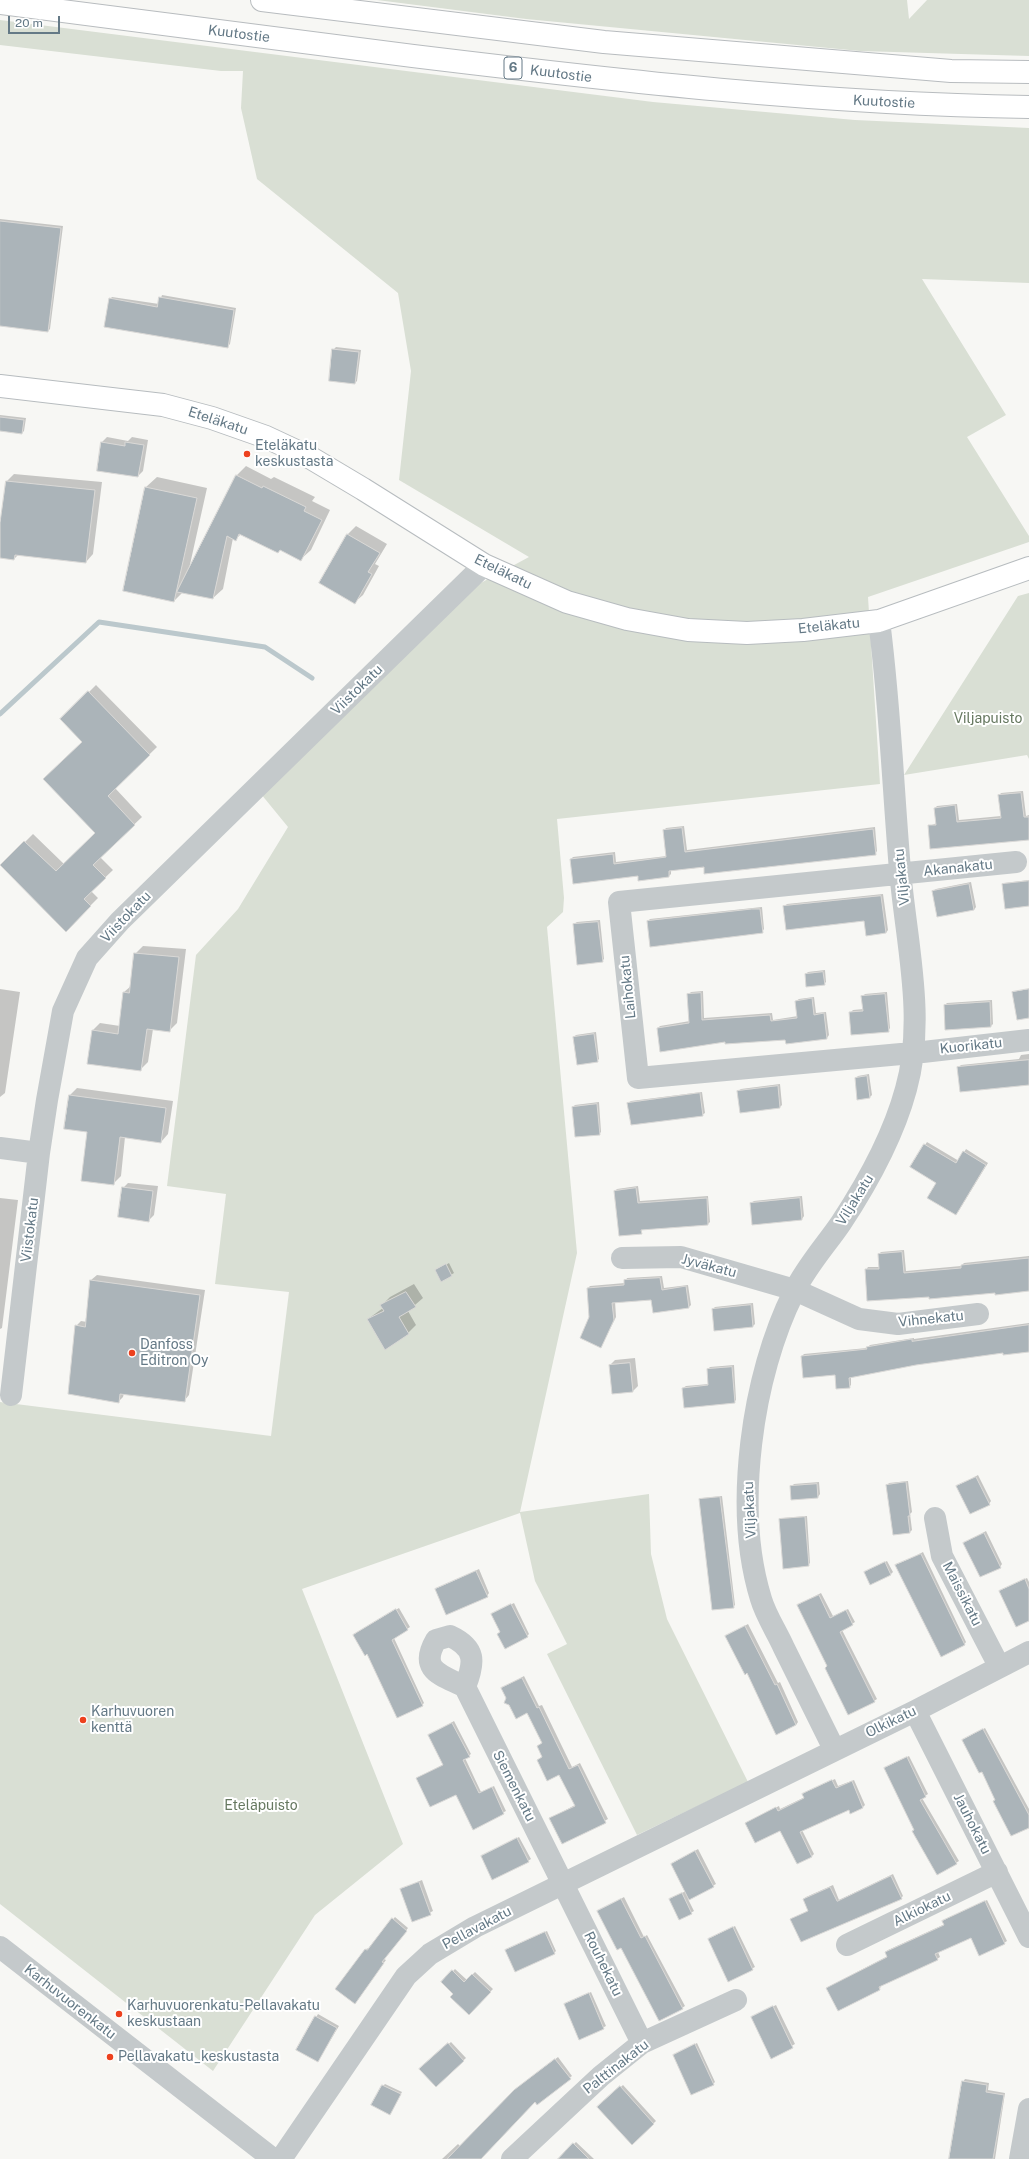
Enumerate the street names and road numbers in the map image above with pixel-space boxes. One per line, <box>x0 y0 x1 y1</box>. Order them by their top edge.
street label: Kuutostie <box>207 22 271 46</box>
road number: 6 <box>504 57 522 79</box>
street label: Kuutostie <box>529 62 593 86</box>
street label: Kuutostie <box>852 92 916 112</box>
street label: Eteläkatu <box>186 403 250 439</box>
street label: Eteläkatu <box>471 551 535 593</box>
street label: Eteläkatu <box>797 614 861 638</box>
street label: Viistokatu <box>328 661 386 719</box>
street label: Viljakatu <box>891 848 913 906</box>
street label: Akanakatu <box>922 856 994 880</box>
street label: Viistokatu <box>97 888 155 946</box>
street label: Laihokatu <box>616 954 640 1020</box>
street label: Kuorikatu <box>939 1034 1003 1058</box>
street label: Viljakatu <box>833 1171 877 1229</box>
street label: Viistokatu <box>18 1197 42 1263</box>
street label: Jyväkatu <box>680 1251 738 1281</box>
street label: Vihnekatu <box>897 1307 965 1331</box>
street label: Viljakatu <box>740 1481 760 1539</box>
street label: Maissikatu <box>939 1559 985 1629</box>
street label: Olkikatu <box>863 1703 919 1741</box>
street label: Siemenkatu <box>489 1748 539 1824</box>
street label: Jauhokatu <box>950 1791 994 1857</box>
street label: Alkiokatu <box>890 1888 954 1930</box>
street label: Pellavakatu <box>440 1903 514 1953</box>
street label: Rouhekatu <box>580 1929 626 1999</box>
street label: Karhuvuorenkatu <box>21 1961 119 2043</box>
street label: Palttinakatu <box>580 2036 652 2098</box>

